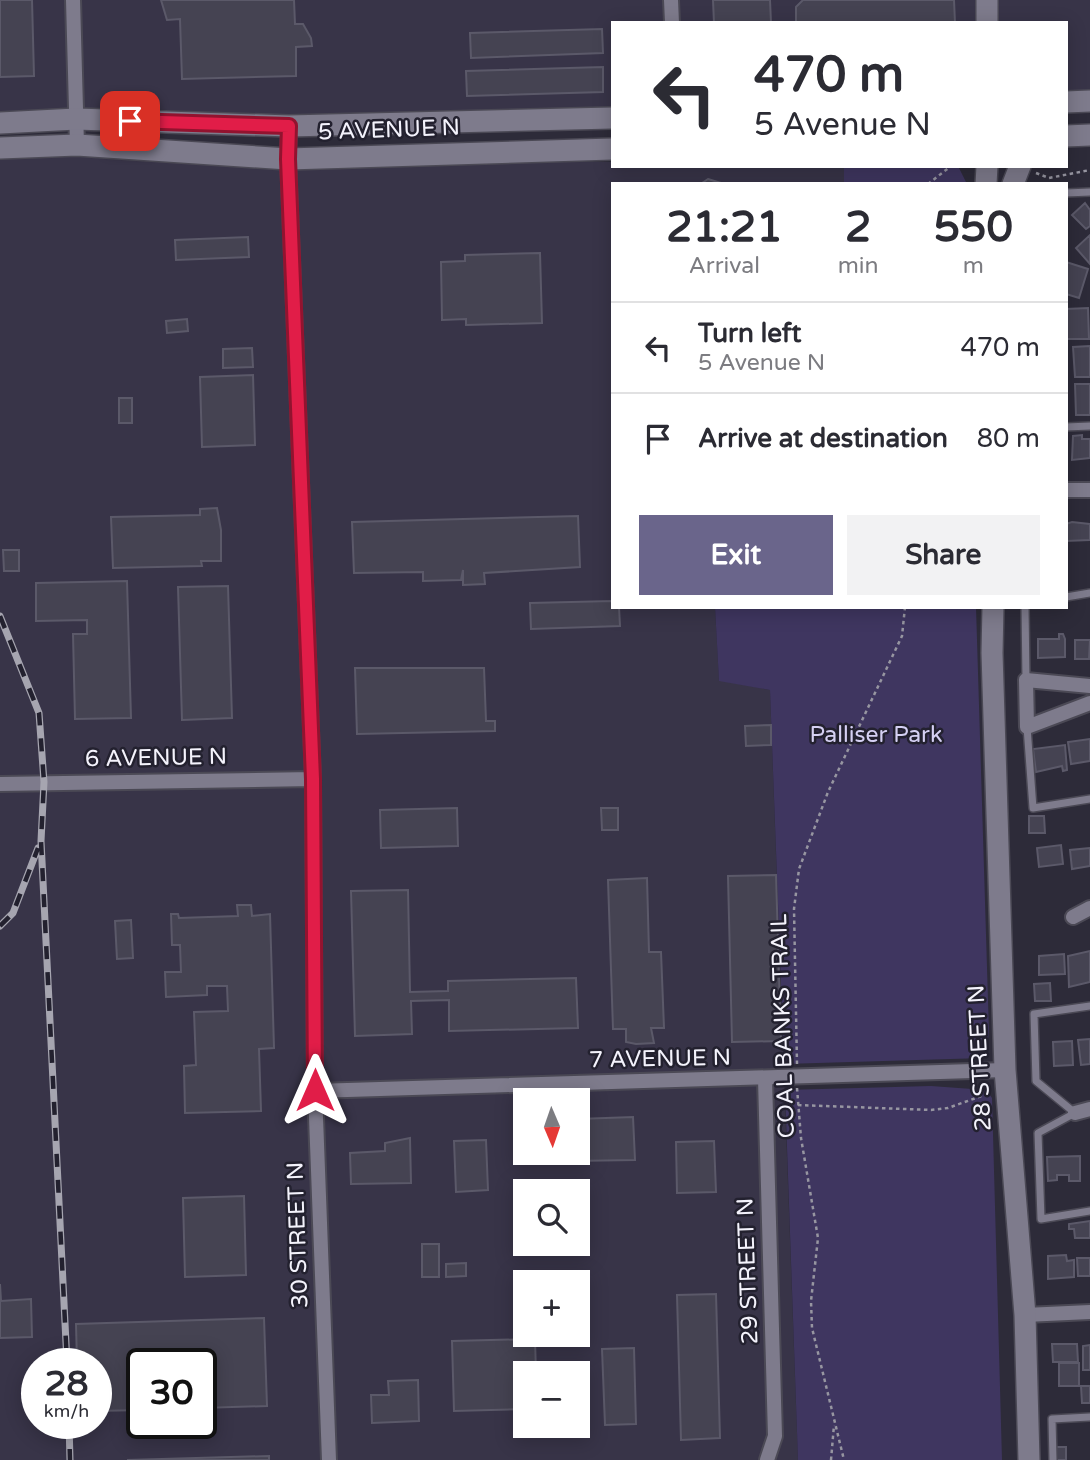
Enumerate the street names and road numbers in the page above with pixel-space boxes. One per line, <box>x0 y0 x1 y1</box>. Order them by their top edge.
street label: 5 AVENUE N <box>317 114 461 146</box>
street label: 6 AVENUE N <box>85 743 227 773</box>
street label: COAL BANKS TRAIL <box>765 913 801 1139</box>
street label: 28 STREET N <box>962 984 998 1132</box>
street label: 7 AVENUE N <box>589 1044 731 1074</box>
street label: 30 STREET N <box>281 1161 315 1309</box>
street label: 29 STREET N <box>731 1197 765 1345</box>

